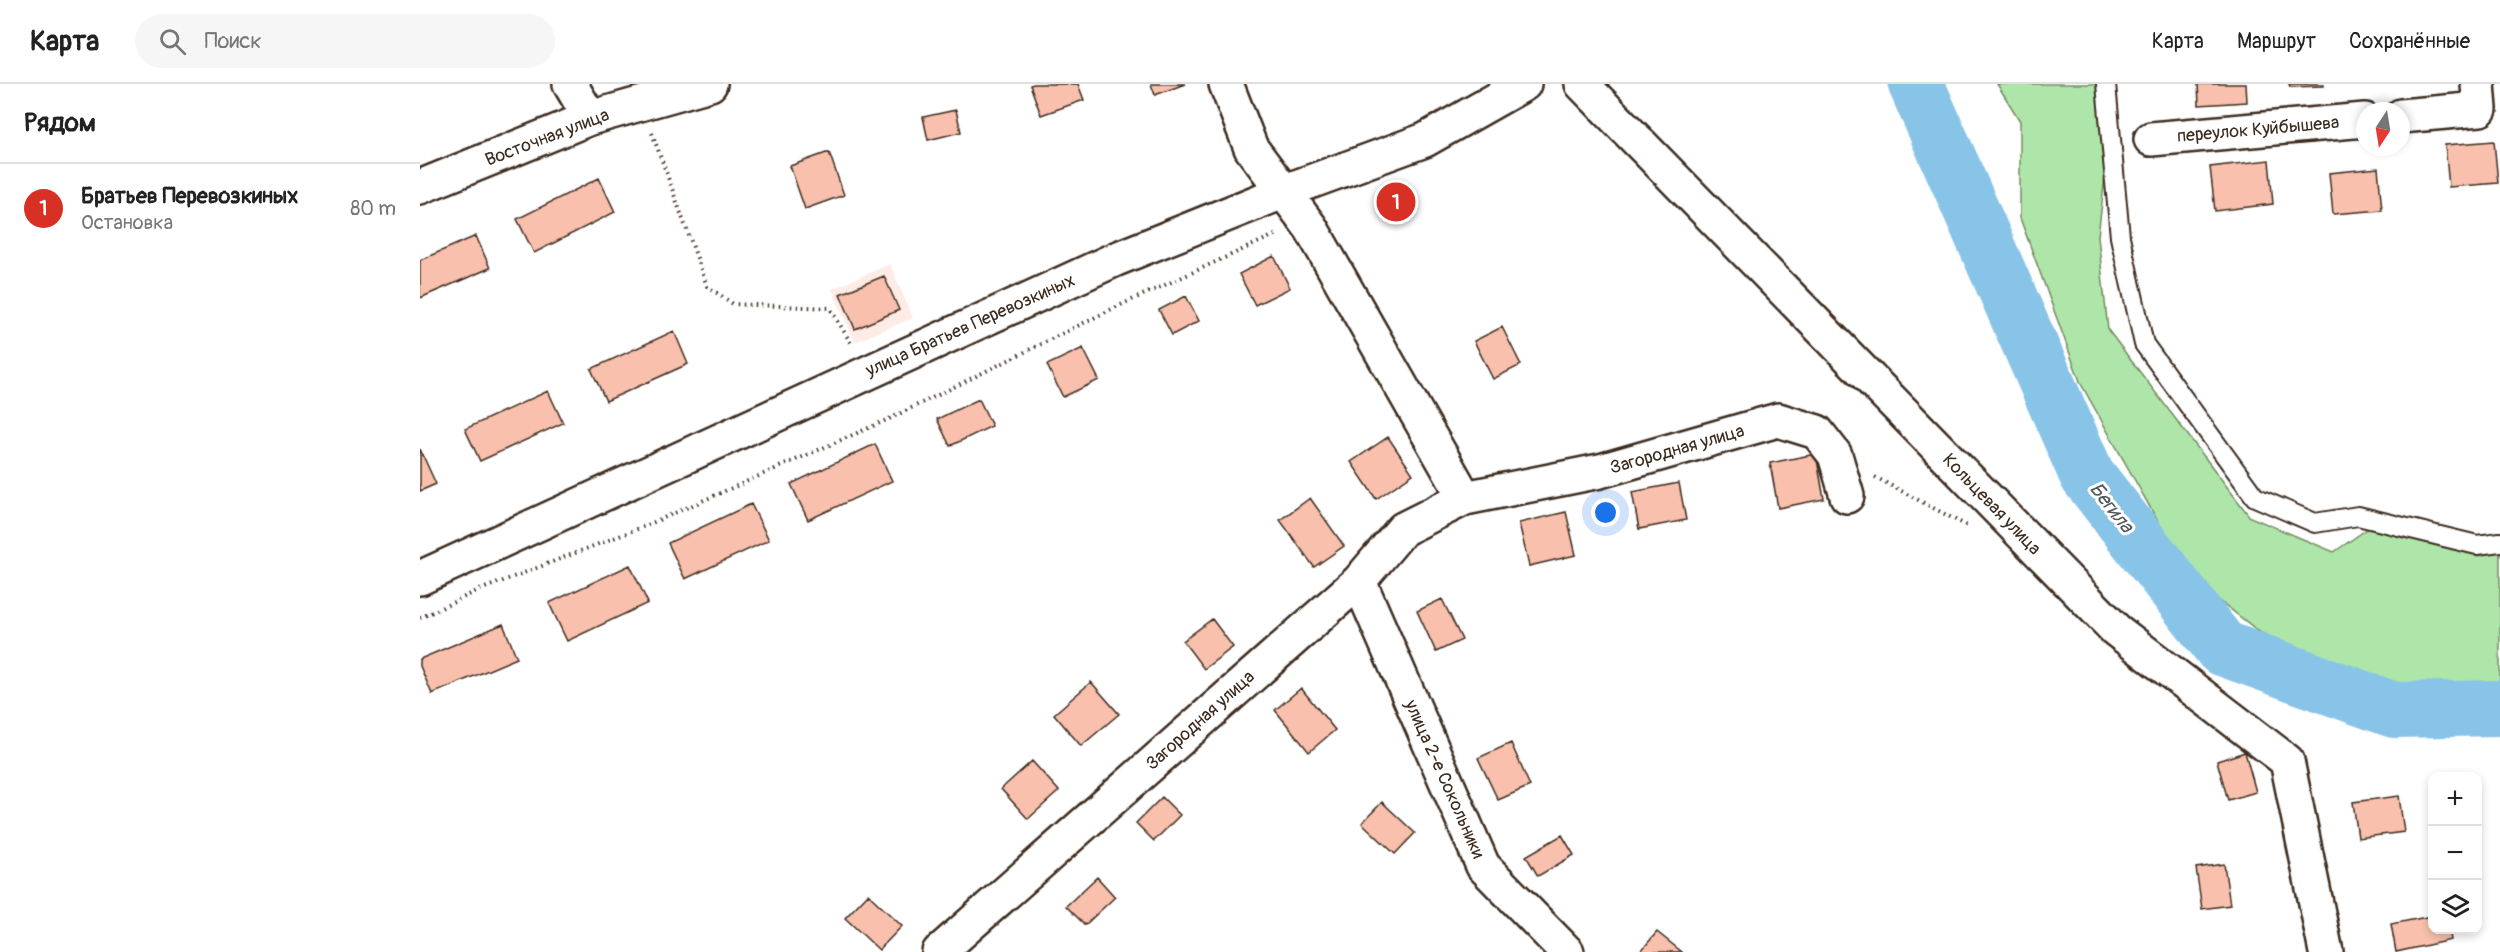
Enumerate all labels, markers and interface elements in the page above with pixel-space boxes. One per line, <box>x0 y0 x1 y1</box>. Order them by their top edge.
search box <box>135 14 555 68</box>
text: Карта <box>30 24 99 59</box>
icon: search <box>156 25 189 58</box>
text: Поиск <box>204 27 262 55</box>
text: Карта <box>2152 28 2204 55</box>
text: Маршрут <box>2237 28 2316 55</box>
text: Сохранённые <box>2349 28 2470 55</box>
north arrow <box>2356 102 2410 156</box>
street label: Восточная улица <box>482 103 612 172</box>
text: Рядом <box>24 107 96 139</box>
street label: переулок Куйбышева <box>2176 111 2340 148</box>
pin: 1 <box>1376 180 1416 224</box>
text: Братьев Перевозкиных <box>81 182 298 210</box>
text: 1 <box>40 196 47 221</box>
text: 80 m <box>350 196 396 221</box>
text: Остановка <box>81 210 173 235</box>
street label: улица Братьев Перевозкиных <box>861 269 1078 382</box>
street label: Загородная улица <box>1607 419 1747 480</box>
street label: Кольцевая улица <box>1937 449 2046 560</box>
water label: Бегила <box>2084 477 2140 539</box>
your location <box>1591 498 1620 527</box>
street label: Загородная улица <box>1141 665 1259 775</box>
street label: улица 2-е Сокольники <box>1399 696 1490 862</box>
map controls <box>2428 772 2482 934</box>
button: + <box>2428 772 2482 826</box>
button: − <box>2428 826 2482 880</box>
button: layers <box>2428 880 2482 934</box>

